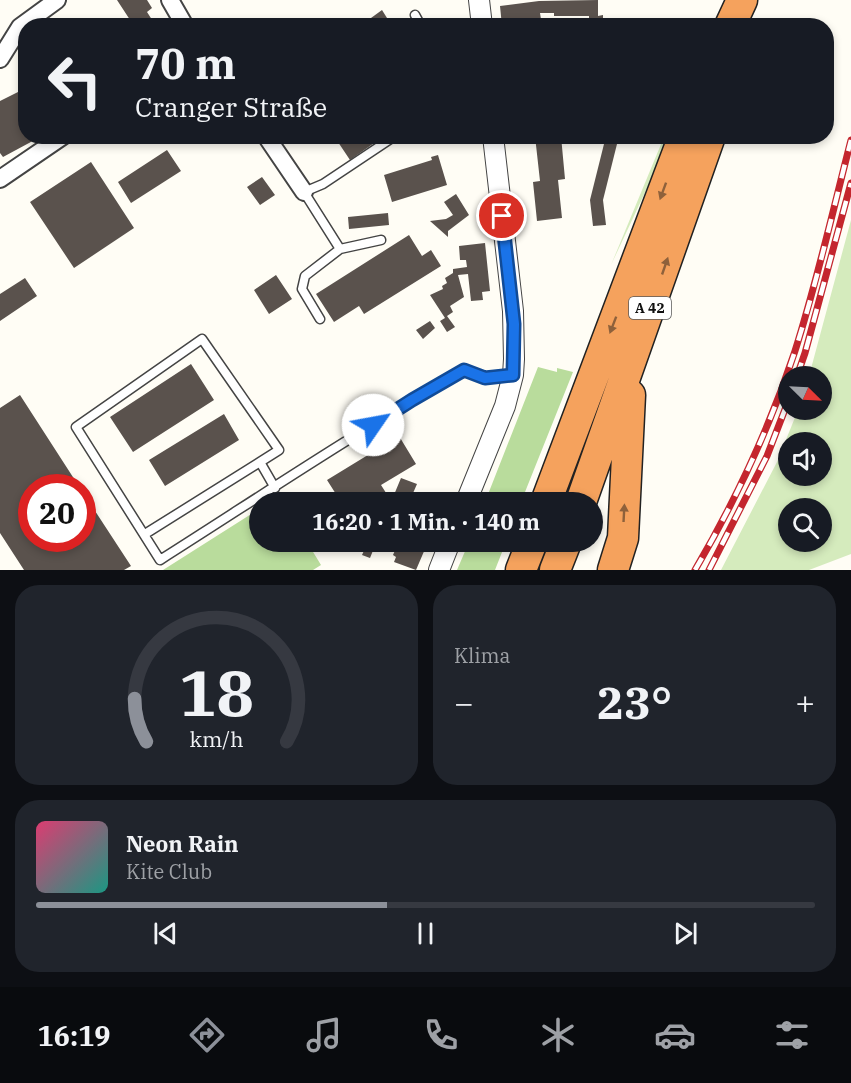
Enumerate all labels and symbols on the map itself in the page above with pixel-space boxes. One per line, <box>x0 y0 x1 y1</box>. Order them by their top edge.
one-way arrow <box>658 182 668 200</box>
pin <box>476 190 527 241</box>
one-way arrow <box>660 257 670 275</box>
road number: A 42 <box>629 297 671 319</box>
one-way arrow <box>608 316 617 334</box>
north arrow <box>778 366 832 420</box>
position arrow <box>341 393 405 457</box>
speed limit sign: 20 <box>18 474 96 552</box>
one-way arrow <box>620 504 629 523</box>

